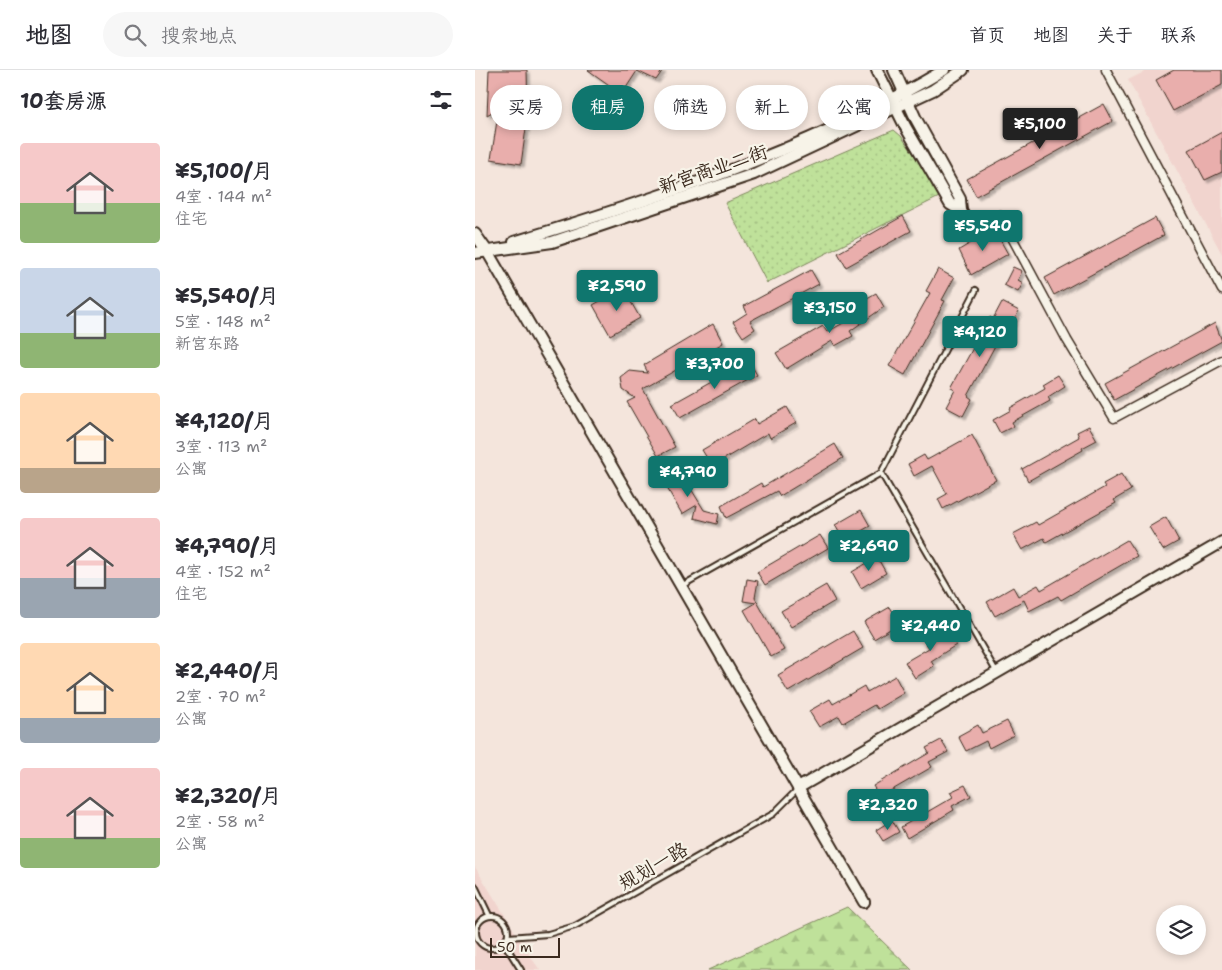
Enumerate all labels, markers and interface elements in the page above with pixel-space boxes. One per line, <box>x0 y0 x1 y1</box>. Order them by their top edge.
search box <box>103 12 453 57</box>
text: 地图 <box>25 19 73 51</box>
icon: search <box>121 21 149 49</box>
text: 搜索地点 <box>161 23 237 48</box>
text: 首页 <box>969 23 1005 47</box>
text: 地图 <box>1033 23 1069 47</box>
text: 关于 <box>1097 23 1133 47</box>
text: 联系 <box>1161 23 1197 47</box>
chip: 买房 <box>490 85 562 130</box>
chip: 租房 <box>572 85 644 130</box>
chip: 筛选 <box>654 85 726 130</box>
chip: 新上 <box>736 85 808 130</box>
chip: 公寓 <box>818 85 890 130</box>
icon: filters <box>427 86 455 114</box>
text: 10套房源 <box>20 87 107 115</box>
pin: ¥5,100 <box>999 108 1081 150</box>
text: ¥5,100 <box>1014 113 1066 134</box>
street label: 新宫商业二街 <box>655 139 771 199</box>
text: ¥5,100/月 <box>175 157 273 185</box>
icon: home <box>60 163 120 223</box>
text: 4室 · 144 m² <box>175 186 272 207</box>
text: 住宅 <box>175 208 207 229</box>
pin: ¥5,540 <box>942 210 1024 252</box>
text: ¥5,540 <box>954 215 1012 236</box>
pin: ¥2,590 <box>576 270 658 312</box>
text: ¥2,590 <box>588 275 646 296</box>
text: ¥5,540/月 <box>175 282 279 310</box>
icon: home <box>60 288 120 348</box>
pin: ¥3,150 <box>789 292 871 334</box>
text: ¥3,150 <box>803 297 857 318</box>
text: 5室 · 148 m² <box>175 311 271 332</box>
pin: ¥4,120 <box>939 316 1021 358</box>
text: ¥4,120 <box>953 321 1007 342</box>
text: 新宫东路 <box>175 333 239 354</box>
pin: ¥3,700 <box>674 348 756 390</box>
text: ¥3,700 <box>686 353 744 374</box>
text: ¥4,120/月 <box>175 407 274 435</box>
icon: home <box>60 413 120 473</box>
text: 3室 · 113 m² <box>175 436 267 457</box>
pin: ¥4,790 <box>647 456 729 498</box>
text: 公寓 <box>175 458 207 479</box>
text: ¥4,790 <box>659 461 717 482</box>
pin: ¥2,690 <box>828 530 910 572</box>
text: ¥4,790/月 <box>175 532 279 560</box>
text: ¥2,690 <box>839 535 899 556</box>
icon: home <box>60 538 120 598</box>
text: 4室 · 152 m² <box>175 561 271 582</box>
text: 住宅 <box>175 583 207 604</box>
pin: ¥2,440 <box>890 610 972 652</box>
text: ¥2,440 <box>901 615 961 636</box>
text: ¥2,440/月 <box>175 657 282 685</box>
icon: home <box>60 663 120 723</box>
text: 2室 · 70 m² <box>175 686 266 707</box>
text: 公寓 <box>175 708 207 729</box>
text: ¥2,320/月 <box>175 782 282 810</box>
icon: home <box>60 788 120 848</box>
pin: ¥2,320 <box>847 788 929 831</box>
text: ¥2,320 <box>858 794 918 815</box>
text: 2室 · 58 m² <box>175 811 265 832</box>
text: 公寓 <box>175 833 207 854</box>
street label: 规划一路 <box>614 836 692 896</box>
map controls <box>1156 905 1206 955</box>
button: layers <box>1156 905 1206 955</box>
scale bar <box>490 935 560 958</box>
text: 50 m <box>497 938 532 956</box>

